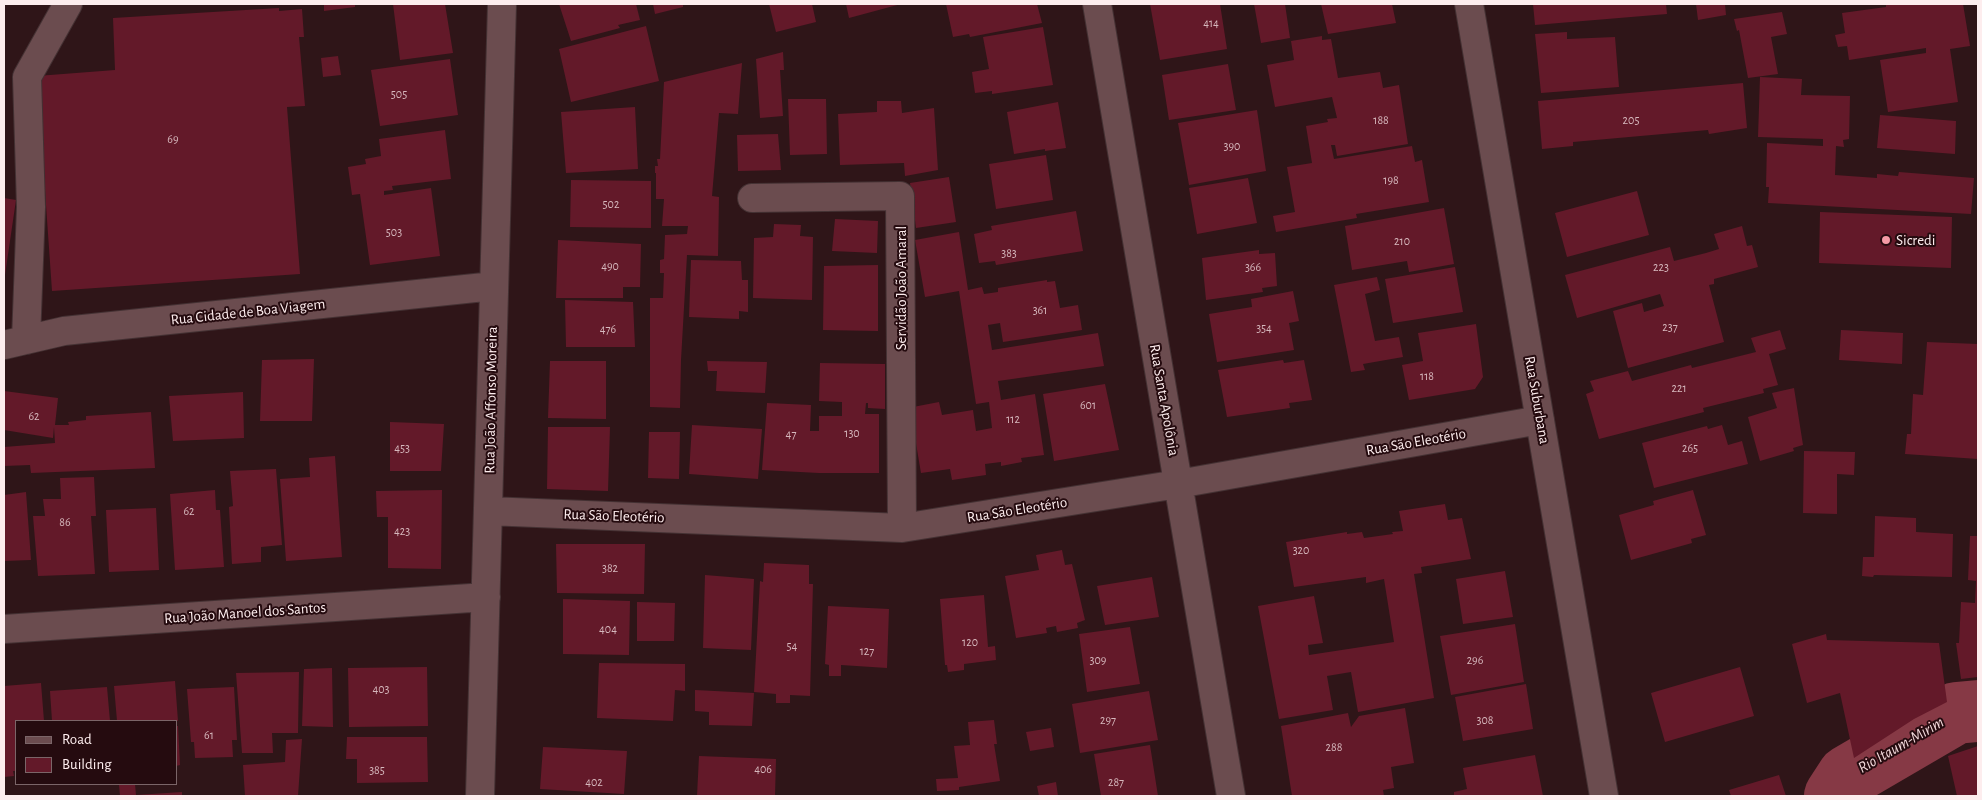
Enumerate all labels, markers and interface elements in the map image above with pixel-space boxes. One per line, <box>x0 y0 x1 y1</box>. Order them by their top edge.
house number: 414 <box>1203 16 1219 30</box>
house number: 505 <box>391 87 407 101</box>
house number: 188 <box>1373 113 1389 127</box>
house number: 205 <box>1623 113 1639 127</box>
house number: 69 <box>167 132 179 146</box>
house number: 390 <box>1224 139 1240 153</box>
house number: 198 <box>1383 173 1399 187</box>
house number: 502 <box>603 197 619 211</box>
house number: 503 <box>386 225 402 239</box>
street label: Servidão João Amaral <box>892 226 910 350</box>
place label: Sicredi <box>1896 231 1935 249</box>
house number: 210 <box>1394 234 1410 248</box>
marker: Sicredi <box>1880 234 1892 246</box>
house number: 383 <box>1001 246 1017 260</box>
house number: 490 <box>601 259 619 273</box>
house number: 366 <box>1245 260 1261 274</box>
house number: 223 <box>1653 260 1669 274</box>
street label: Rua Cidade de Boa Viagem <box>170 295 326 329</box>
house number: 361 <box>1033 303 1047 317</box>
house number: 237 <box>1662 320 1678 334</box>
house number: 354 <box>1256 321 1272 335</box>
house number: 476 <box>600 322 616 336</box>
street label: Rua João Affonso Moreira <box>481 326 501 474</box>
street label: Rua Santa Apolônia <box>1145 343 1183 457</box>
street label: Rua Suburbana <box>1520 355 1554 445</box>
house number: 118 <box>1420 369 1434 383</box>
house number: 221 <box>1671 381 1687 395</box>
house number: 601 <box>1080 398 1096 412</box>
house number: 62 <box>28 409 40 423</box>
house number: 112 <box>1006 412 1020 426</box>
street label: Rua São Eleotério <box>1365 424 1467 460</box>
house number: 130 <box>844 426 860 440</box>
house number: 47 <box>786 427 796 441</box>
house number: 453 <box>394 441 410 455</box>
house number: 265 <box>1682 441 1698 455</box>
street label: Rua São Eleotério <box>966 493 1068 527</box>
house number: 62 <box>183 504 195 518</box>
street label: Rua São Eleotério <box>563 505 665 527</box>
house number: 86 <box>59 515 71 529</box>
house number: 423 <box>394 524 410 538</box>
house number: 320 <box>1293 543 1309 557</box>
house number: 382 <box>602 561 618 575</box>
street label: Rua João Manoel dos Santos <box>163 598 327 628</box>
house number: 404 <box>599 622 617 636</box>
house number: 120 <box>962 635 978 649</box>
house number: 54 <box>787 639 797 653</box>
house number: 127 <box>860 644 874 658</box>
house number: 309 <box>1090 653 1106 667</box>
house number: 296 <box>1467 653 1483 667</box>
house number: 403 <box>372 682 390 696</box>
house number: 297 <box>1100 713 1116 727</box>
house number: 308 <box>1477 713 1493 727</box>
water label: Rio Itaum-Mirim <box>1855 713 1947 777</box>
legend <box>15 720 178 785</box>
house number: 61 <box>204 728 214 742</box>
text: Road <box>62 732 92 747</box>
house number: 288 <box>1326 740 1342 754</box>
text: Building <box>62 757 112 772</box>
house number: 406 <box>754 762 772 776</box>
house number: 385 <box>369 763 385 777</box>
house number: 402 <box>585 775 603 789</box>
house number: 287 <box>1108 775 1124 789</box>

